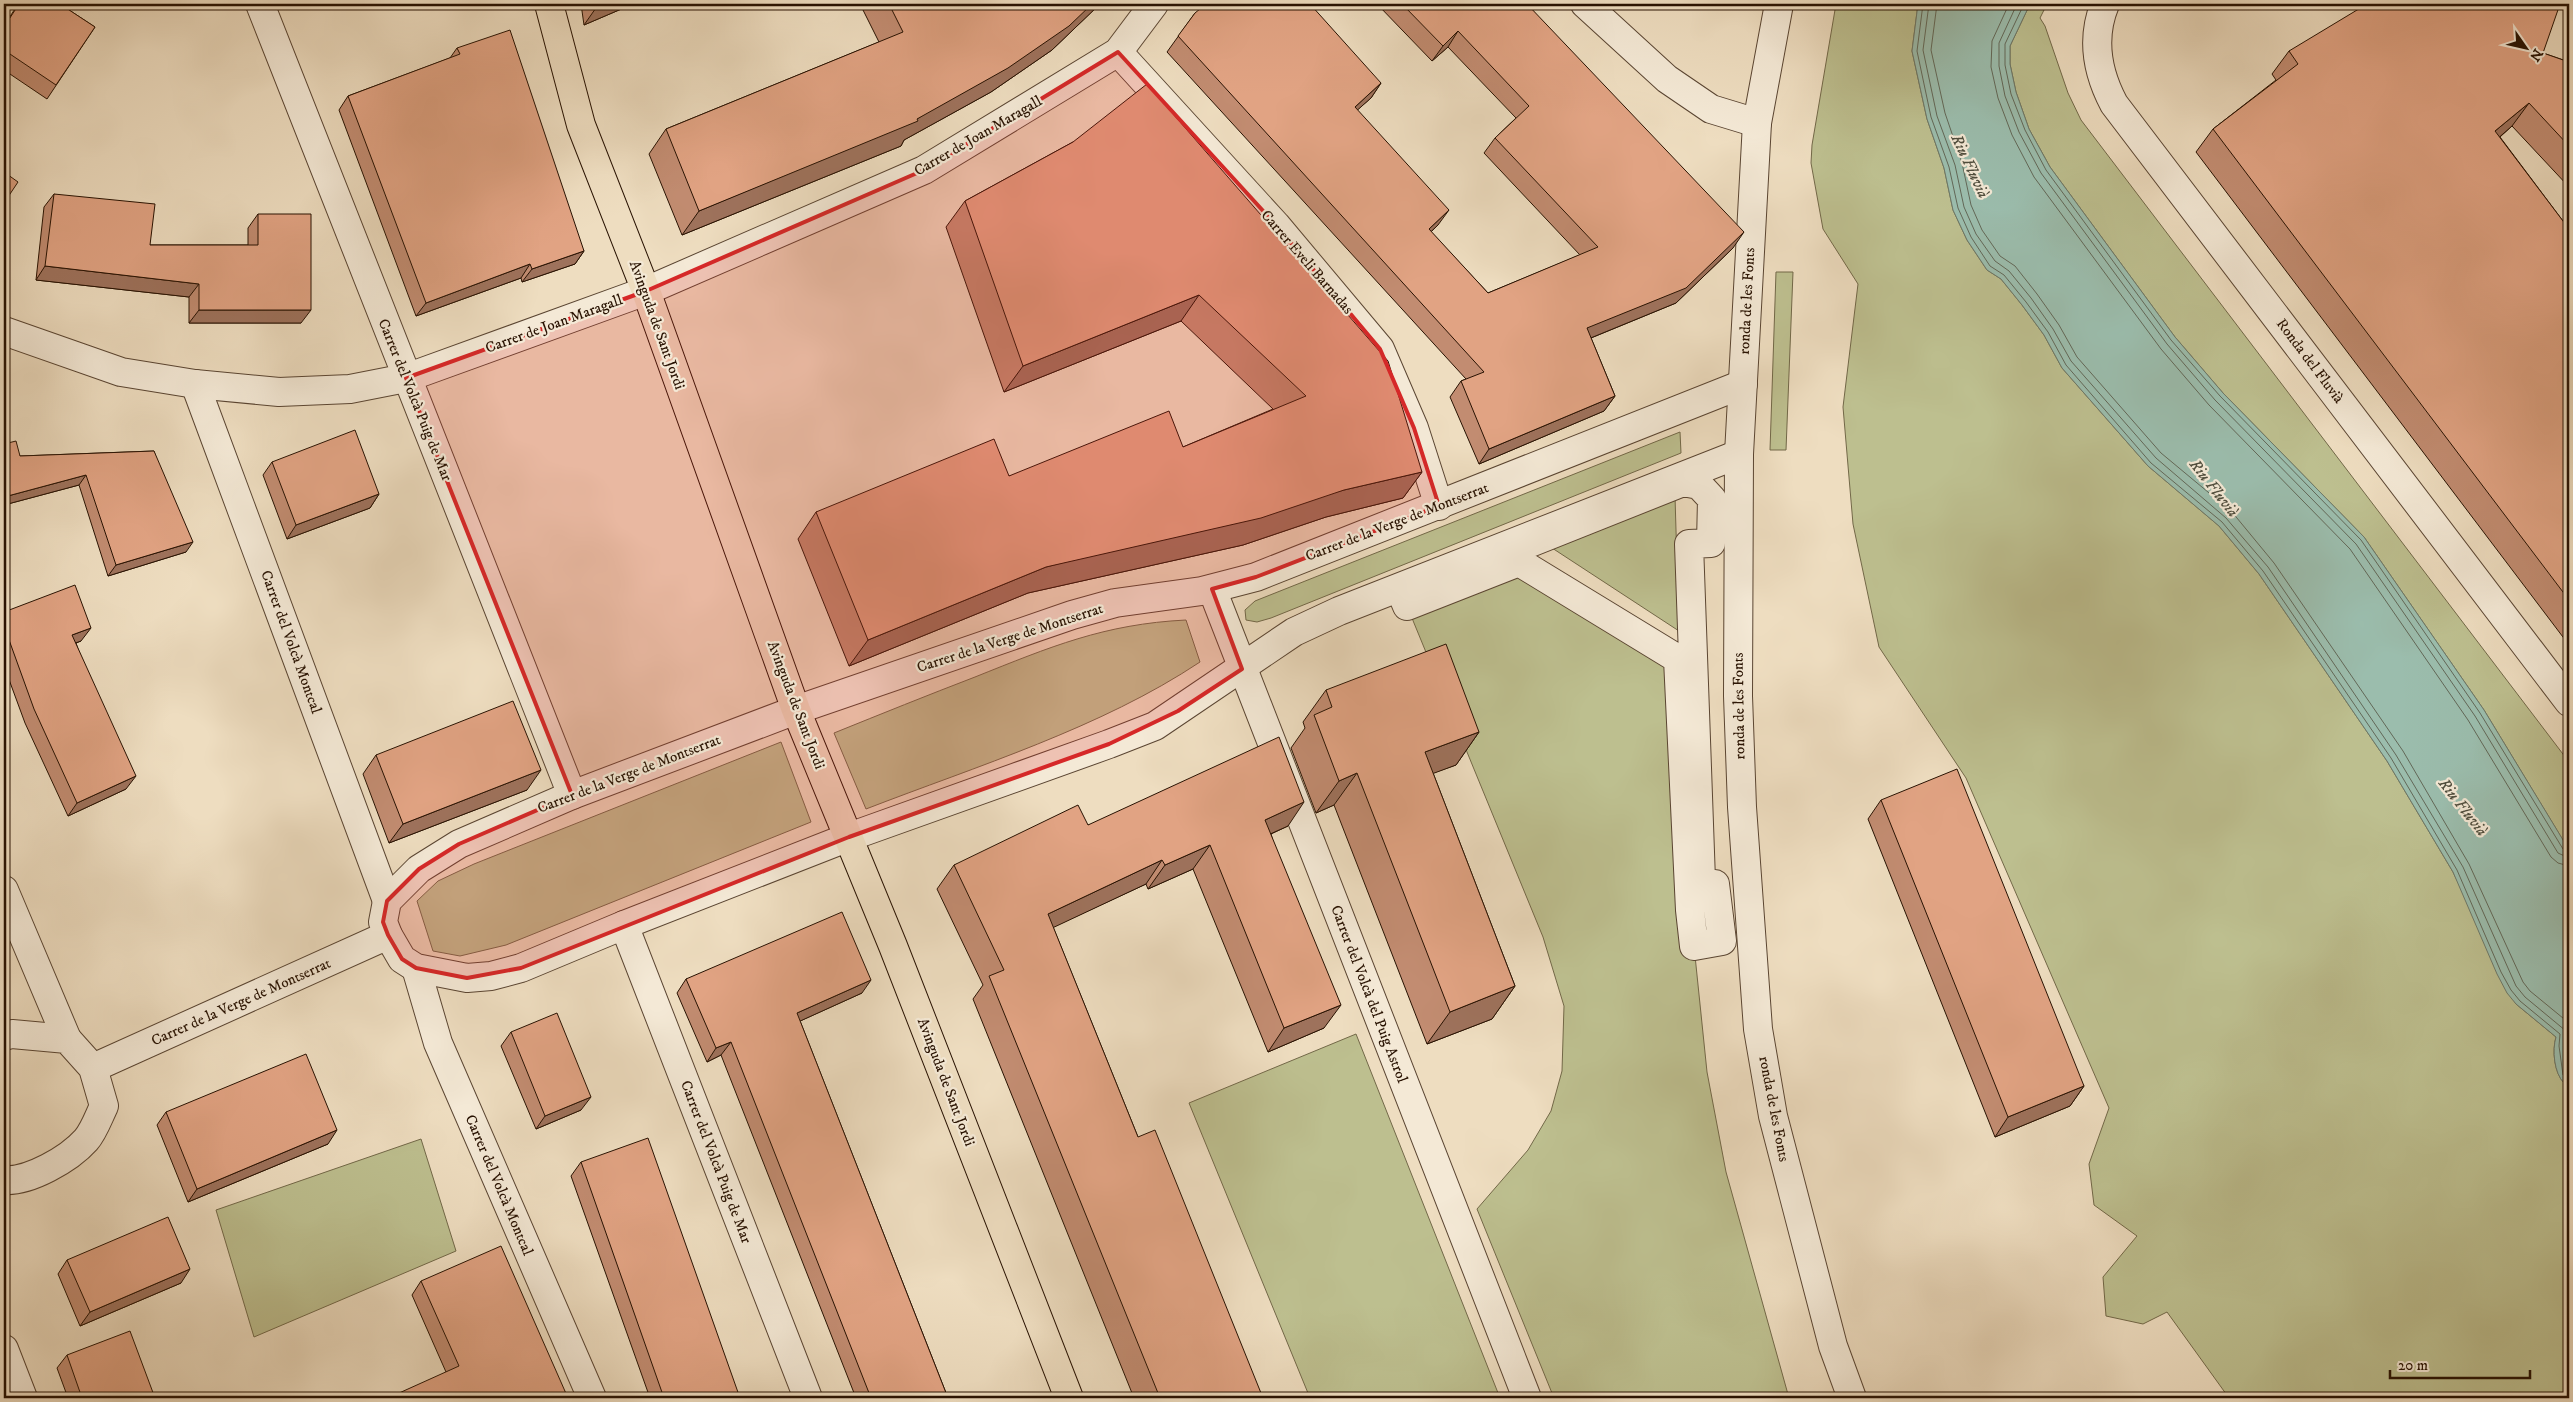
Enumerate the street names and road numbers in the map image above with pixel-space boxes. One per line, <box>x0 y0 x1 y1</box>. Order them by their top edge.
street label: Carrer de Joan Maragall <box>911 91 1046 180</box>
street label: Carrer Eveli Barnadas <box>1257 206 1357 318</box>
street label: ronda de les Fonts <box>1735 247 1759 355</box>
street label: Avinguda de Sant Jordi <box>625 258 689 392</box>
street label: Carrer de Joan Maragall <box>483 290 626 358</box>
street label: Ronda del Fluvià <box>2272 315 2348 408</box>
street label: Carrer del Volcà Puig de Mar <box>374 316 456 484</box>
street label: Carrer de la Verge de Montserrat <box>1303 478 1491 566</box>
street label: Carrer del Volcà Montcal <box>256 568 326 717</box>
street label: Carrer de la Verge de Montserrat <box>915 599 1106 677</box>
street label: Avinguda de Sant Jordi <box>763 638 829 772</box>
street label: ronda de les Fonts <box>1729 652 1749 760</box>
street label: Carrer de la Verge de Montserrat <box>535 730 723 818</box>
street label: Carrer del Volcà del Puig Astrol <box>1326 902 1412 1086</box>
street label: Carrer de la Verge de Montserrat <box>148 954 334 1050</box>
street label: Avinguda de Sant Jordi <box>913 1015 979 1149</box>
street label: ronda de les Fonts <box>1754 1055 1794 1163</box>
street label: Carrer del Volcà Puig de Mar <box>676 1078 756 1247</box>
street label: Carrer del Volcà Montcal <box>461 1112 537 1259</box>

